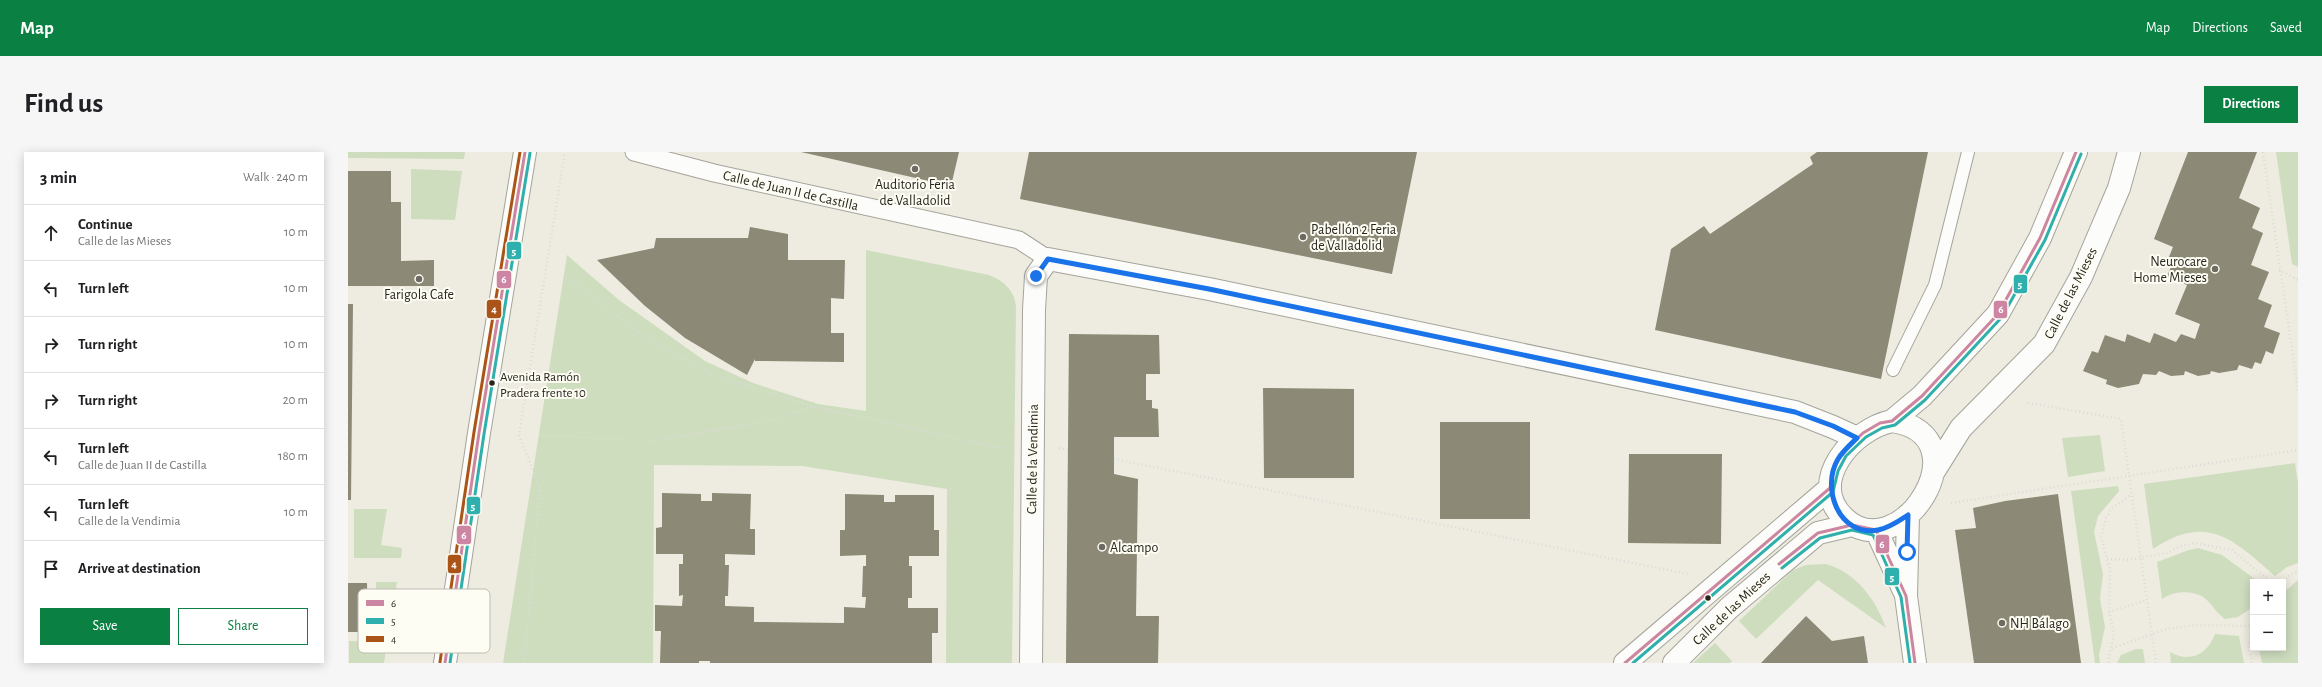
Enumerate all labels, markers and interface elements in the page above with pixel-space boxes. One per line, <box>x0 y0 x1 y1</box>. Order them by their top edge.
text: Map <box>20 19 54 38</box>
text: Map <box>2146 21 2170 35</box>
text: Directions <box>2192 21 2248 35</box>
text: Saved <box>2270 21 2302 35</box>
button: Directions <box>2204 86 2298 123</box>
text: Find us <box>24 90 103 118</box>
marker: Auditorio Feria de Valladolid <box>910 164 920 174</box>
text: 3 min <box>40 169 77 186</box>
street label: Calle de Juan II de Castilla <box>722 169 860 214</box>
text: Walk · 240 m <box>243 171 308 184</box>
place label: Auditorio Feria de Valladolid <box>875 178 956 208</box>
text: Continue <box>78 217 133 232</box>
icon: ahead <box>40 222 62 244</box>
place label: Pabellón 2 Feria de Valladolid <box>1311 223 1397 253</box>
text: 10 m <box>284 226 308 239</box>
marker: Pabellón 2 Feria de Valladolid <box>1298 232 1308 242</box>
text: Calle de las Mieses <box>78 235 171 248</box>
line badge: 5 <box>506 241 522 260</box>
street label: Calle de las Mieses <box>2042 245 2100 341</box>
text: 5 <box>512 246 517 257</box>
place label: Neurocare Home Mieses <box>2133 255 2207 285</box>
marker: Neurocare Home Mieses <box>2210 264 2220 274</box>
route end <box>1027 267 1045 285</box>
line badge: 6 <box>496 270 512 289</box>
marker: Farigola Cafe <box>414 274 424 284</box>
text: 6 <box>501 274 507 285</box>
line badge: 5 <box>2013 274 2028 294</box>
icon: left <box>40 278 62 300</box>
text: 5 <box>2018 279 2023 290</box>
text: Turn left <box>78 281 129 296</box>
text: 10 m <box>284 282 308 295</box>
place label: Farigola Cafe <box>384 288 454 302</box>
line badge: 4 <box>486 299 502 319</box>
line badge: 6 <box>1993 300 2008 319</box>
text: 4 <box>491 304 497 315</box>
text: 6 <box>1998 304 2004 315</box>
icon: right <box>40 334 62 356</box>
text: Turn right <box>78 337 137 352</box>
text: 10 m <box>284 338 308 351</box>
place label: Avenida Ramón Pradera frente 10 <box>500 371 586 400</box>
marker: Avenida Ramón Pradera frente 10 <box>487 378 497 388</box>
icon: right <box>40 390 62 412</box>
text: Turn right <box>78 393 137 408</box>
text: 20 m <box>283 394 308 407</box>
street label: Calle de la Vendimia <box>1025 403 1041 514</box>
text: Turn left <box>78 441 129 456</box>
icon: left <box>40 446 62 468</box>
text: 180 m <box>278 450 308 463</box>
text: Calle de Juan II de Castilla <box>78 459 207 472</box>
line badge: 5 <box>466 496 481 515</box>
text: Turn left <box>78 497 129 512</box>
text: 5 <box>471 501 476 512</box>
icon: left <box>40 502 62 524</box>
text: 10 m <box>284 506 308 519</box>
text: Calle de la Vendimia <box>78 515 180 528</box>
line badge: 6 <box>456 525 472 545</box>
text: 6 <box>461 530 467 541</box>
line badge: 6 <box>1875 534 1890 554</box>
text: 6 <box>1879 539 1885 550</box>
place label: Alcampo <box>1110 541 1158 555</box>
marker: Alcampo <box>1097 542 1107 552</box>
route start <box>1898 543 1916 561</box>
line badge: 4 <box>447 554 462 574</box>
icon: arrive <box>40 558 62 580</box>
text: 4 <box>451 559 457 570</box>
text: Arrive at destination <box>78 561 201 576</box>
line badge: 5 <box>1884 567 1900 586</box>
street label: Calle de las Mieses <box>1690 569 1773 648</box>
text: 5 <box>1890 572 1895 583</box>
map controls <box>2250 579 2286 651</box>
button: + <box>2250 579 2286 615</box>
legend <box>358 589 490 653</box>
unlabelled marker <box>1703 593 1713 603</box>
text: 6 <box>391 598 396 609</box>
button: Save <box>40 608 170 645</box>
button: Share <box>178 608 308 645</box>
button: − <box>2250 615 2286 651</box>
text: 5 <box>391 616 396 627</box>
place label: NH Bálago <box>2010 617 2069 631</box>
marker: NH Bálago <box>1997 618 2007 628</box>
text: 4 <box>391 634 396 645</box>

